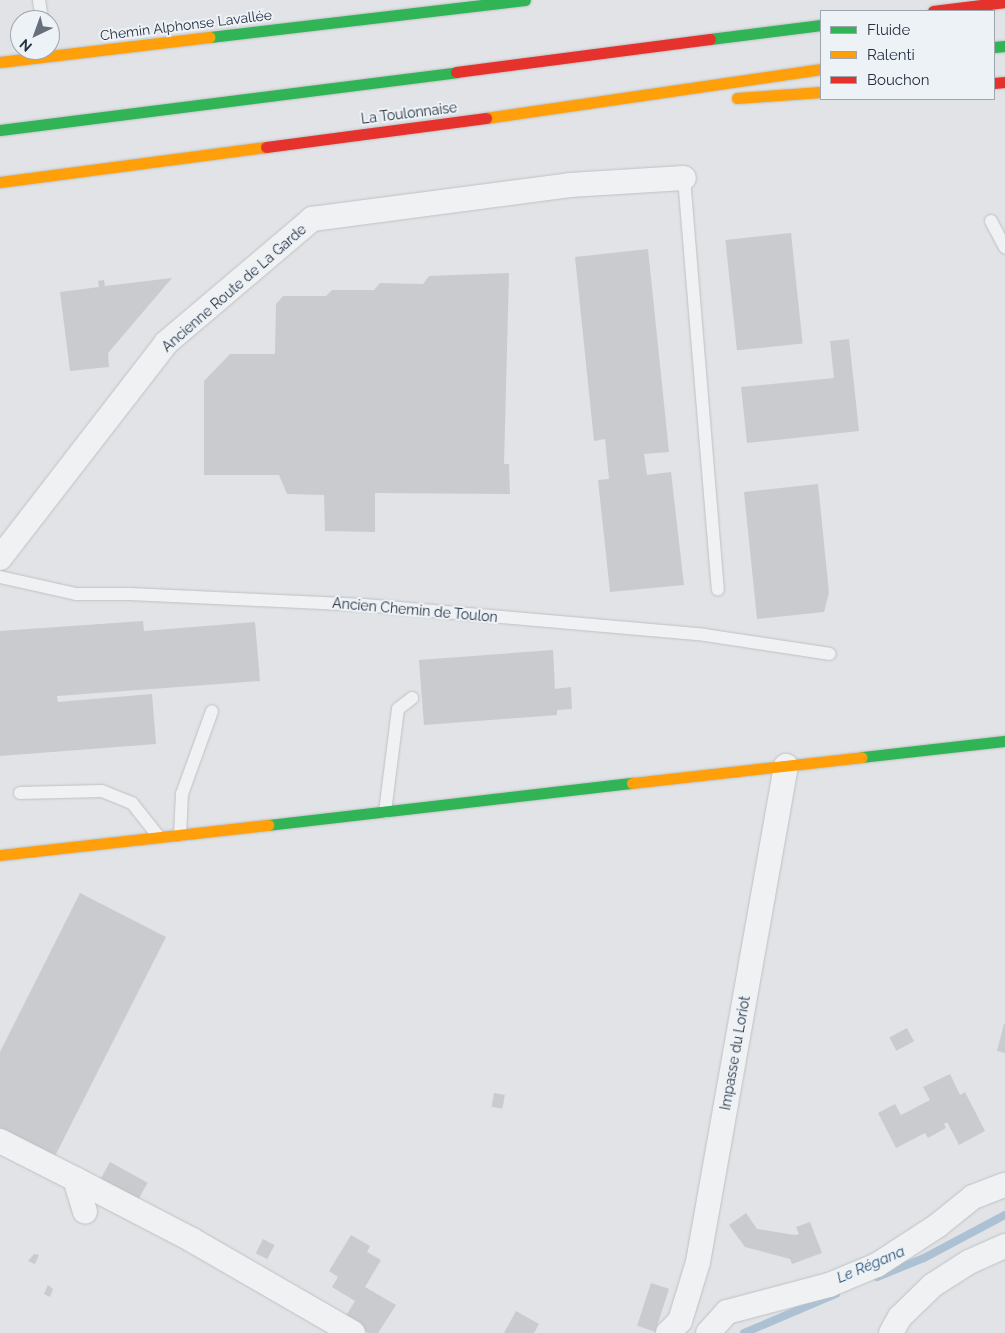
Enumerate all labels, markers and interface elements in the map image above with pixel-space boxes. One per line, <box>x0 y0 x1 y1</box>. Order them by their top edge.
street label: Chemin Alphonse Lavallée <box>99 6 273 44</box>
north arrow <box>10 10 60 60</box>
legend <box>820 10 995 100</box>
text: Fluide <box>867 21 910 39</box>
text: N <box>16 36 35 55</box>
text: Ralenti <box>867 46 915 64</box>
text: Bouchon <box>867 71 929 89</box>
street label: La Toulonnaise <box>360 99 458 127</box>
street label: Ancienne Route de La Garde <box>158 221 310 355</box>
street label: Ancien Chemin de Toulon <box>331 594 499 626</box>
street label: Impasse du Loriot <box>717 995 753 1111</box>
water label: Le Régana <box>834 1243 908 1287</box>

